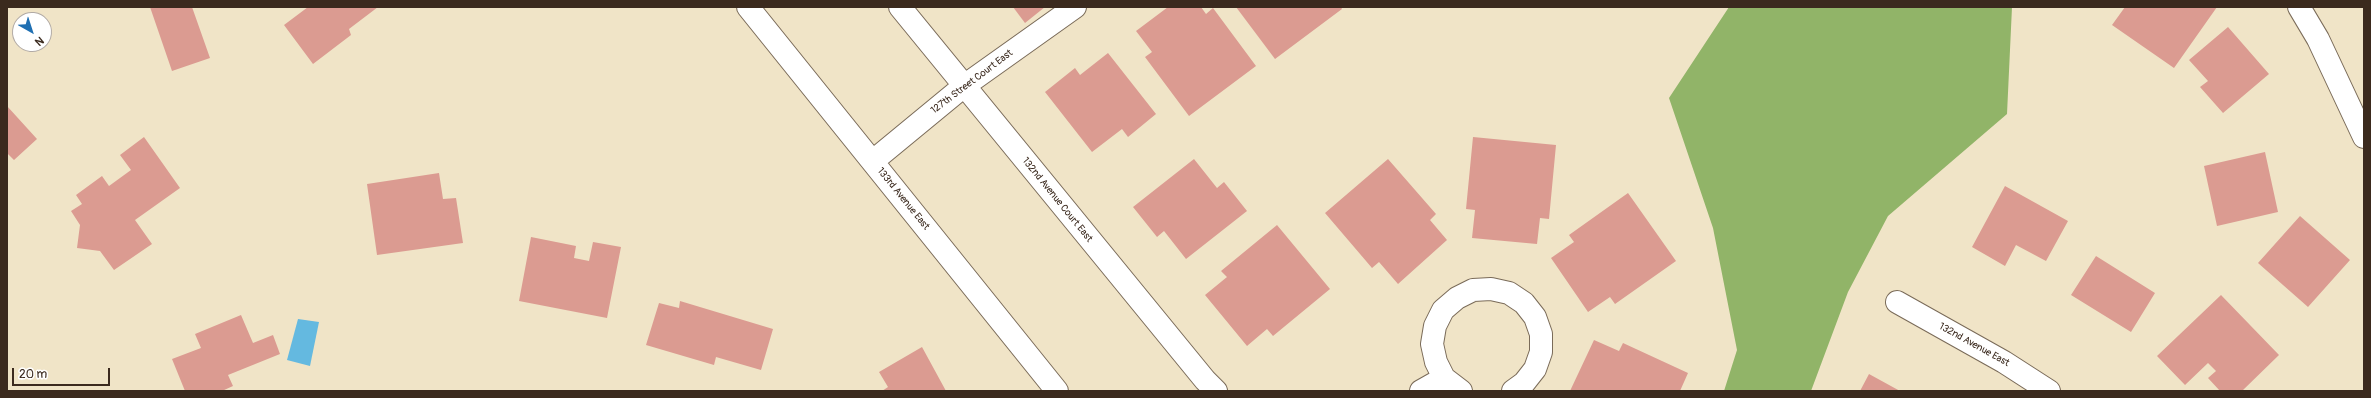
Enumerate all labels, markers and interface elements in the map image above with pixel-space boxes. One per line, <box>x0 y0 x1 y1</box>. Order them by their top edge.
north arrow <box>12 12 52 52</box>
text: N <box>32 34 46 48</box>
street label: 127th Street Court East <box>929 47 1015 117</box>
street label: 132nd Avenue Court East <box>1019 155 1095 245</box>
street label: 133rd Avenue East <box>874 165 932 233</box>
street label: 132nd Avenue East <box>1937 321 2011 369</box>
scale bar <box>14 360 112 386</box>
text: 20 m <box>19 367 47 382</box>

